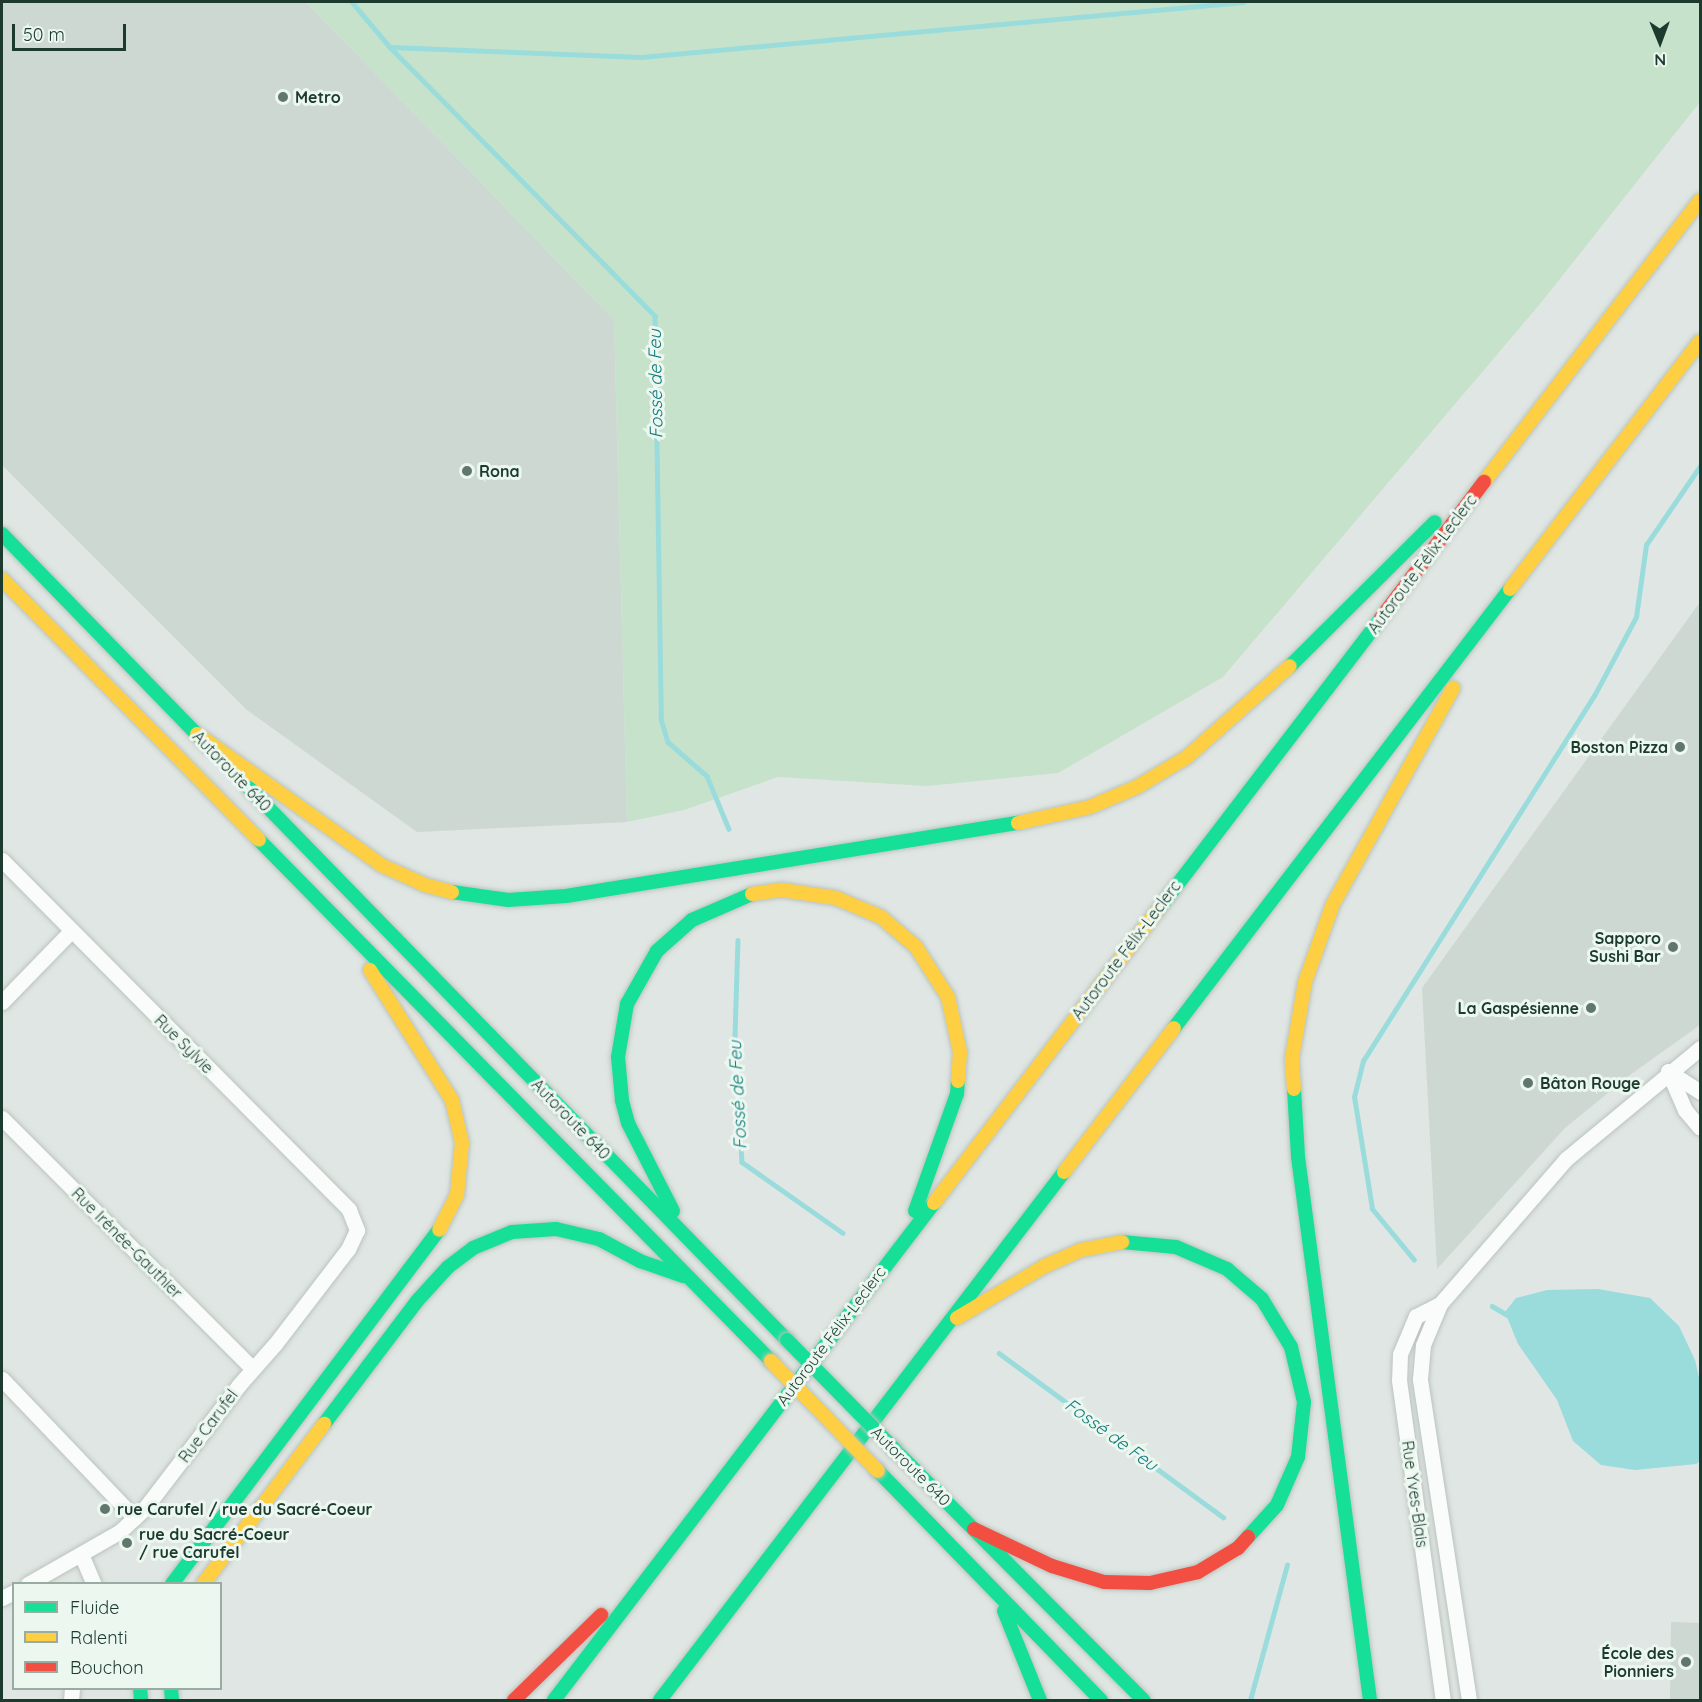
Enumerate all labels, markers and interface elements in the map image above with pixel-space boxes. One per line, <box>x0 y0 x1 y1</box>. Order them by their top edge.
scale bar <box>15 12 129 50</box>
north arrow <box>1630 12 1690 72</box>
text: 50 m <box>23 23 65 46</box>
text: N <box>1654 50 1666 70</box>
place label: Metro <box>295 87 341 107</box>
marker: Metro <box>276 90 290 104</box>
water label: Fossé de Feu <box>644 329 668 439</box>
place label: Rona <box>479 461 519 481</box>
marker: Rona <box>460 464 474 478</box>
street label: Autoroute Félix-Leclerc <box>1363 491 1481 637</box>
street label: Autoroute 640 <box>189 727 275 815</box>
place label: Boston Pizza <box>1570 737 1668 757</box>
marker: Boston Pizza <box>1673 740 1687 754</box>
street label: Autoroute Félix-Leclerc <box>1067 877 1185 1023</box>
place label: Sapporo Sushi Bar <box>1589 928 1661 966</box>
marker: Sapporo Sushi Bar <box>1666 940 1680 954</box>
place label: La Gaspésienne <box>1457 998 1579 1018</box>
marker: La Gaspésienne <box>1584 1001 1598 1015</box>
street label: Rue Sylvie <box>151 1011 217 1077</box>
water label: Fossé de Feu <box>724 1040 752 1150</box>
place label: Bâton Rouge <box>1540 1073 1640 1093</box>
street label: Autoroute 640 <box>528 1075 614 1163</box>
marker: Bâton Rouge <box>1521 1076 1535 1090</box>
street label: Rue Irénée-Gauthier <box>68 1184 186 1302</box>
street label: Autoroute Félix-Leclerc <box>772 1263 890 1409</box>
street label: Rue Carufel <box>174 1386 242 1466</box>
water label: Fossé de Feu <box>1061 1394 1161 1476</box>
street label: Autoroute 640 <box>867 1422 955 1510</box>
street label: Rue Yves-Blais <box>1398 1439 1432 1549</box>
place label: rue Carufel / rue du Sacré-Coeur <box>117 1499 373 1519</box>
marker: rue Carufel / rue du Sacré-Coeur <box>98 1502 112 1516</box>
place label: rue du Sacré-Coeur / rue Carufel <box>139 1524 290 1562</box>
marker: rue du Sacré-Coeur / rue Carufel <box>120 1536 134 1550</box>
legend <box>12 1582 222 1690</box>
text: Fluide <box>70 1596 119 1619</box>
text: Ralenti <box>70 1626 128 1649</box>
place label: École des Pionniers <box>1601 1643 1674 1681</box>
marker: École des Pionniers <box>1679 1655 1693 1669</box>
text: Bouchon <box>70 1656 144 1679</box>

